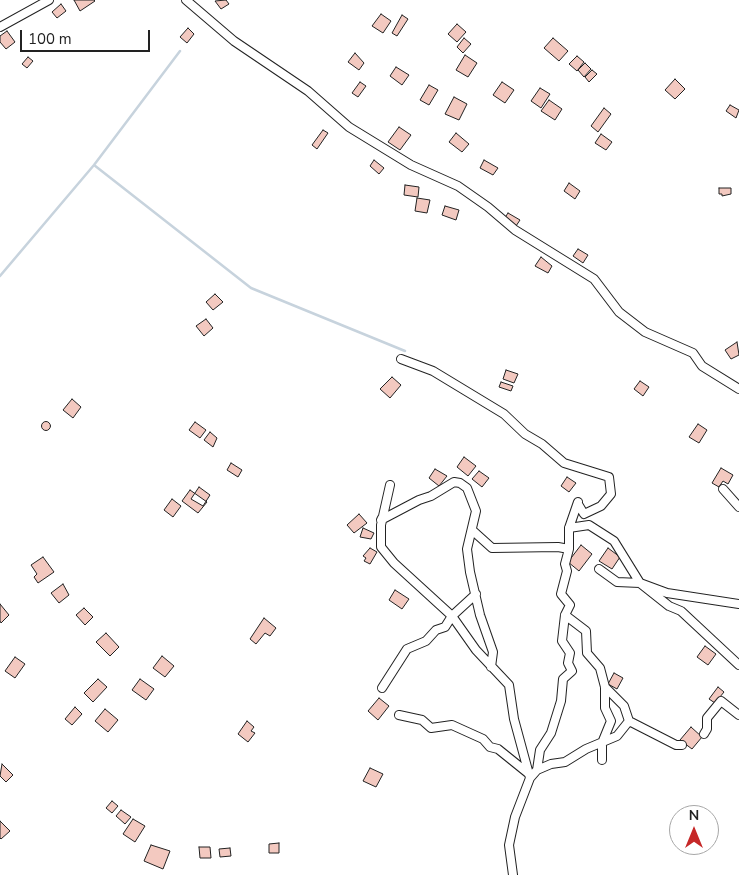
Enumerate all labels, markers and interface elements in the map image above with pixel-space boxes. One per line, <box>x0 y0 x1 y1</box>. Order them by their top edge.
scale bar <box>22 20 152 52</box>
text: 100 m <box>28 29 72 49</box>
north arrow <box>669 805 719 855</box>
text: N <box>689 806 699 825</box>

